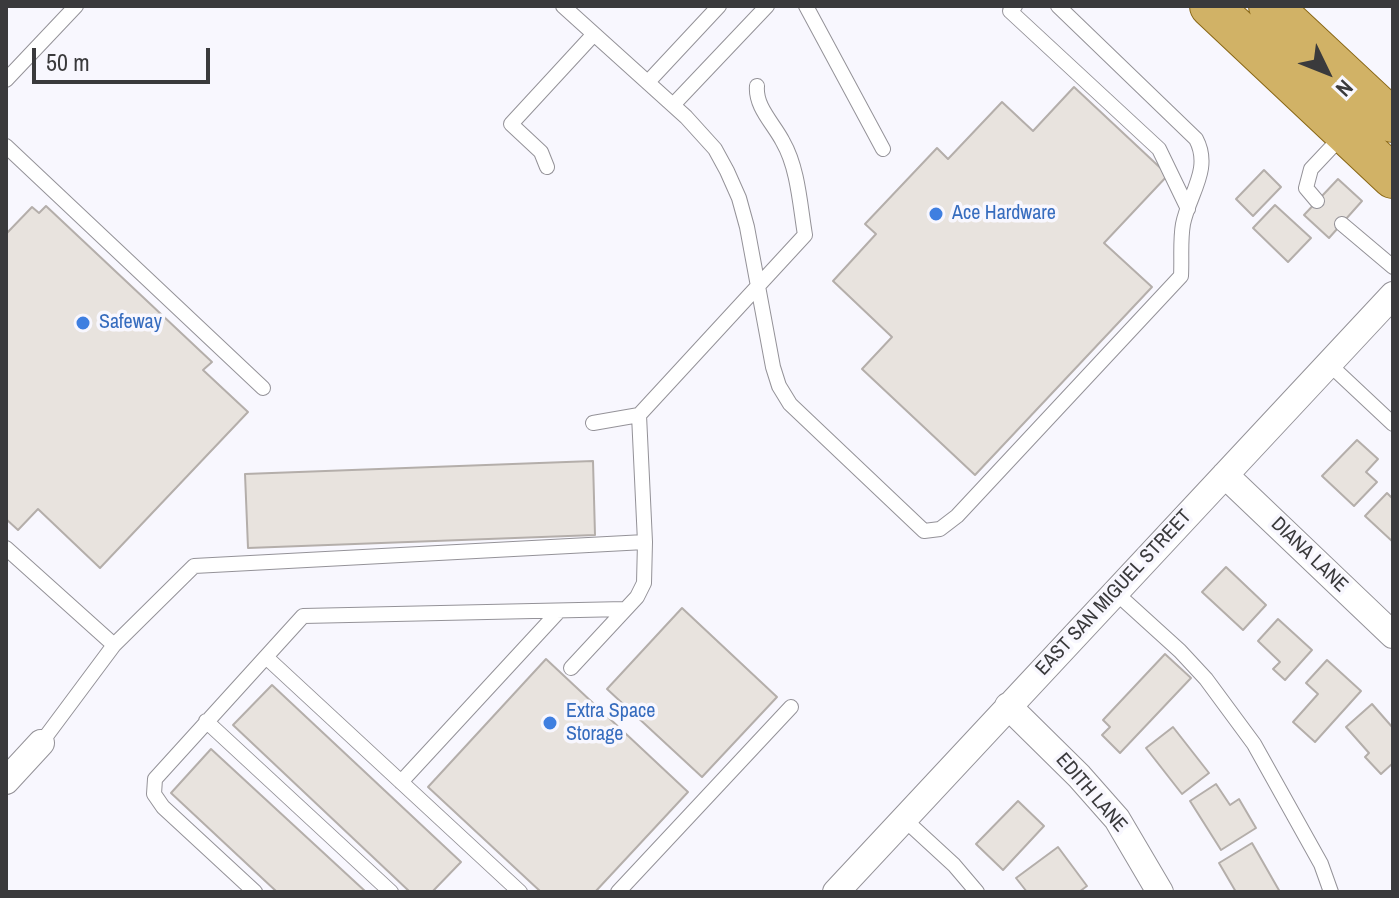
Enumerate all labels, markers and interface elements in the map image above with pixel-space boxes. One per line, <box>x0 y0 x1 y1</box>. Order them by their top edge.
scale bar <box>36 32 214 82</box>
north arrow <box>1287 32 1367 112</box>
text: 50 m <box>46 46 90 78</box>
text: N <box>1329 73 1360 103</box>
place label: Ace Hardware <box>952 202 1056 226</box>
marker: Ace Hardware <box>927 205 945 223</box>
place label: Safeway <box>99 311 162 335</box>
marker: Safeway <box>74 314 92 332</box>
street label: EAST SAN MIGUEL STREET <box>1031 505 1197 681</box>
street label: DIANA LANE <box>1266 512 1352 598</box>
place label: Extra Space Storage <box>566 700 655 747</box>
marker: Extra Space Storage <box>541 714 559 732</box>
street label: EDITH LANE <box>1050 749 1132 837</box>

